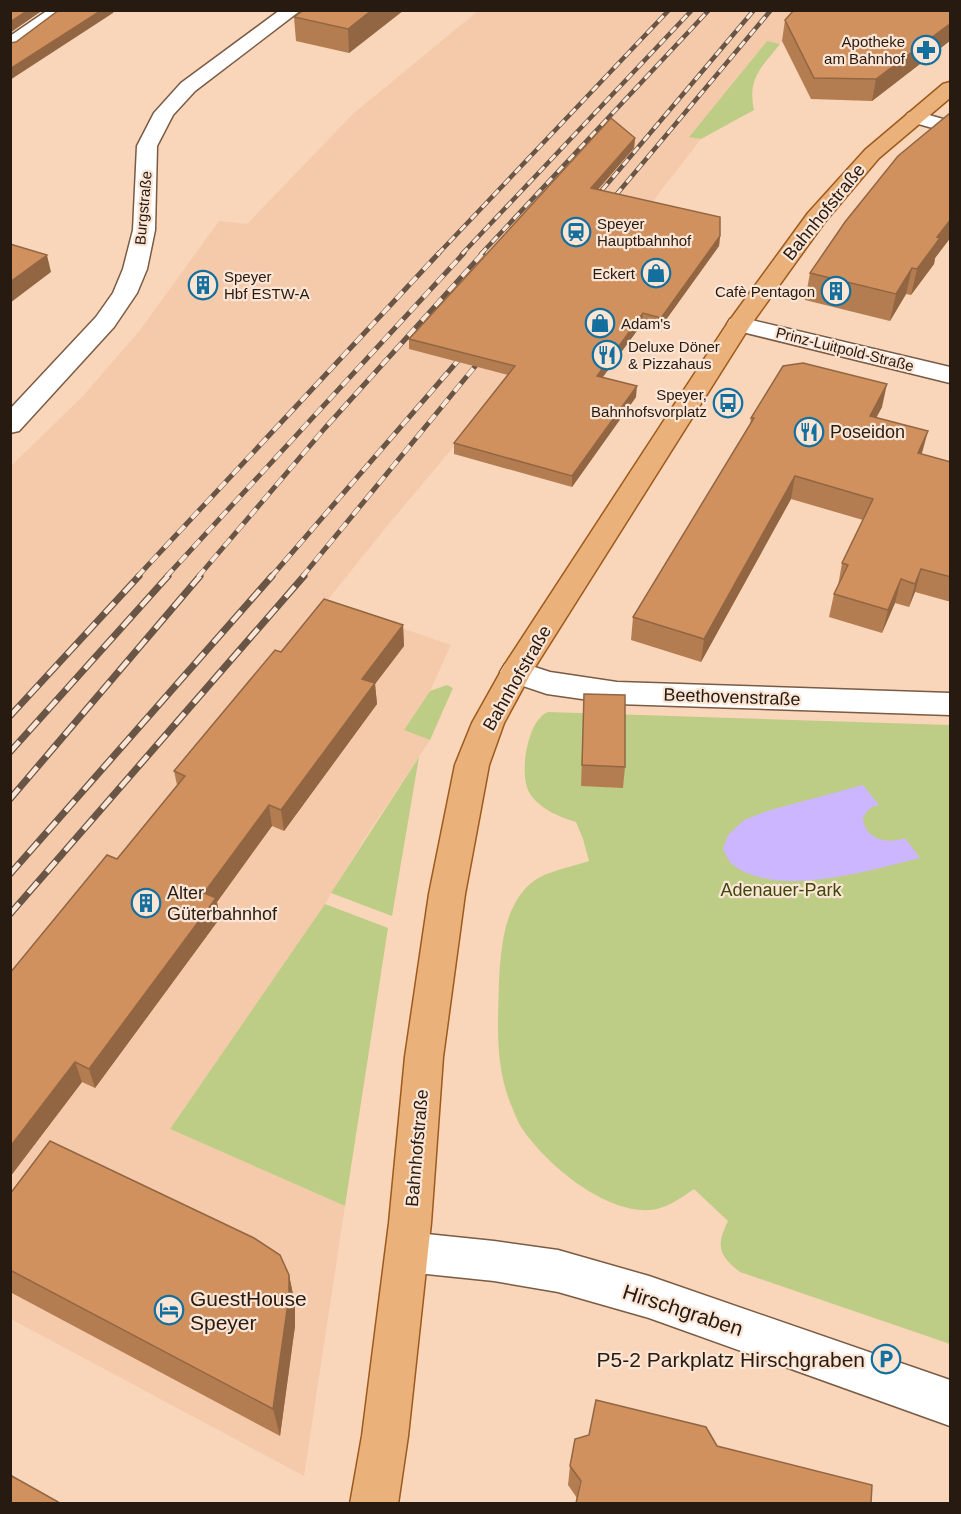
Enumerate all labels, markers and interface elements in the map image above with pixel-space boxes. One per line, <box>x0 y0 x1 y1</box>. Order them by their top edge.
place label: Apotheke am Bahnhof <box>824 33 906 67</box>
pharmacy icon: Apotheke am Bahnhof <box>910 34 942 66</box>
street label: Bahnhofstraße <box>779 160 869 264</box>
street label: Burgstraße <box>131 170 155 246</box>
place label: Speyer Hauptbahnhof <box>597 215 692 249</box>
station icon: Speyer Hauptbahnhof <box>560 216 592 248</box>
shop icon: Eckert <box>640 257 672 289</box>
place label: Eckert <box>592 265 636 282</box>
place label: Speyer Hbf ESTW-A <box>224 268 310 302</box>
building icon: Speyer Hbf ESTW-A <box>187 269 219 301</box>
building icon: Cafè Pentagon <box>820 275 852 307</box>
place label: Cafè Pentagon <box>715 283 815 300</box>
shop icon: Adam's <box>584 307 616 339</box>
place label: Adam's <box>621 315 671 332</box>
street label: Prinz-Luitpold-Straße <box>774 324 916 374</box>
place label: Deluxe Döner & Pizzahaus <box>628 338 720 372</box>
restaurant icon: Deluxe Döner & Pizzahaus <box>591 339 623 371</box>
place label: Speyer, Bahnhofsvorplatz <box>591 386 707 420</box>
bus stop icon: Speyer, Bahnhofsvorplatz <box>712 387 744 419</box>
restaurant icon: Poseidon <box>793 416 825 448</box>
place label: Poseidon <box>830 422 905 442</box>
street label: Bahnhofstraße <box>479 622 555 734</box>
street label: Beethovenstraße <box>663 685 801 709</box>
park label: Adenauer-Park <box>720 880 843 900</box>
place label: Alter Güterbahnhof <box>167 883 278 924</box>
building icon: Alter Güterbahnhof <box>130 887 162 919</box>
street label: Bahnhofstraße <box>402 1088 432 1208</box>
street label: Hirschgraben <box>620 1280 746 1340</box>
place label: GuestHouse Speyer <box>190 1287 307 1334</box>
hotel icon: GuestHouse Speyer <box>153 1294 185 1326</box>
parking icon: P5-2 Parkplatz Hirschgraben <box>870 1343 902 1375</box>
place label: P5-2 Parkplatz Hirschgraben <box>597 1348 865 1371</box>

